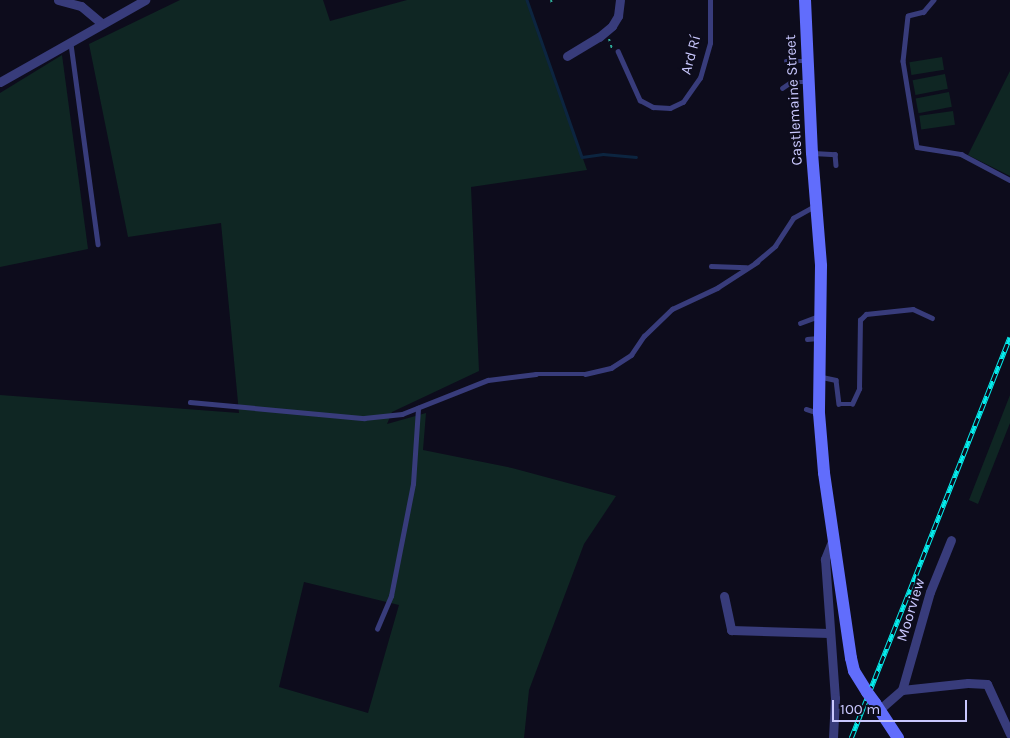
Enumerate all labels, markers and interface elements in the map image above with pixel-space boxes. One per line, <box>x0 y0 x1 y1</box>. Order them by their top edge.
street label: Ard Rí <box>677 33 705 77</box>
street label: Castlemaine Street <box>782 34 806 166</box>
street label: Moorview <box>893 576 929 644</box>
scale bar <box>835 690 970 722</box>
text: 100 m <box>840 700 880 718</box>

